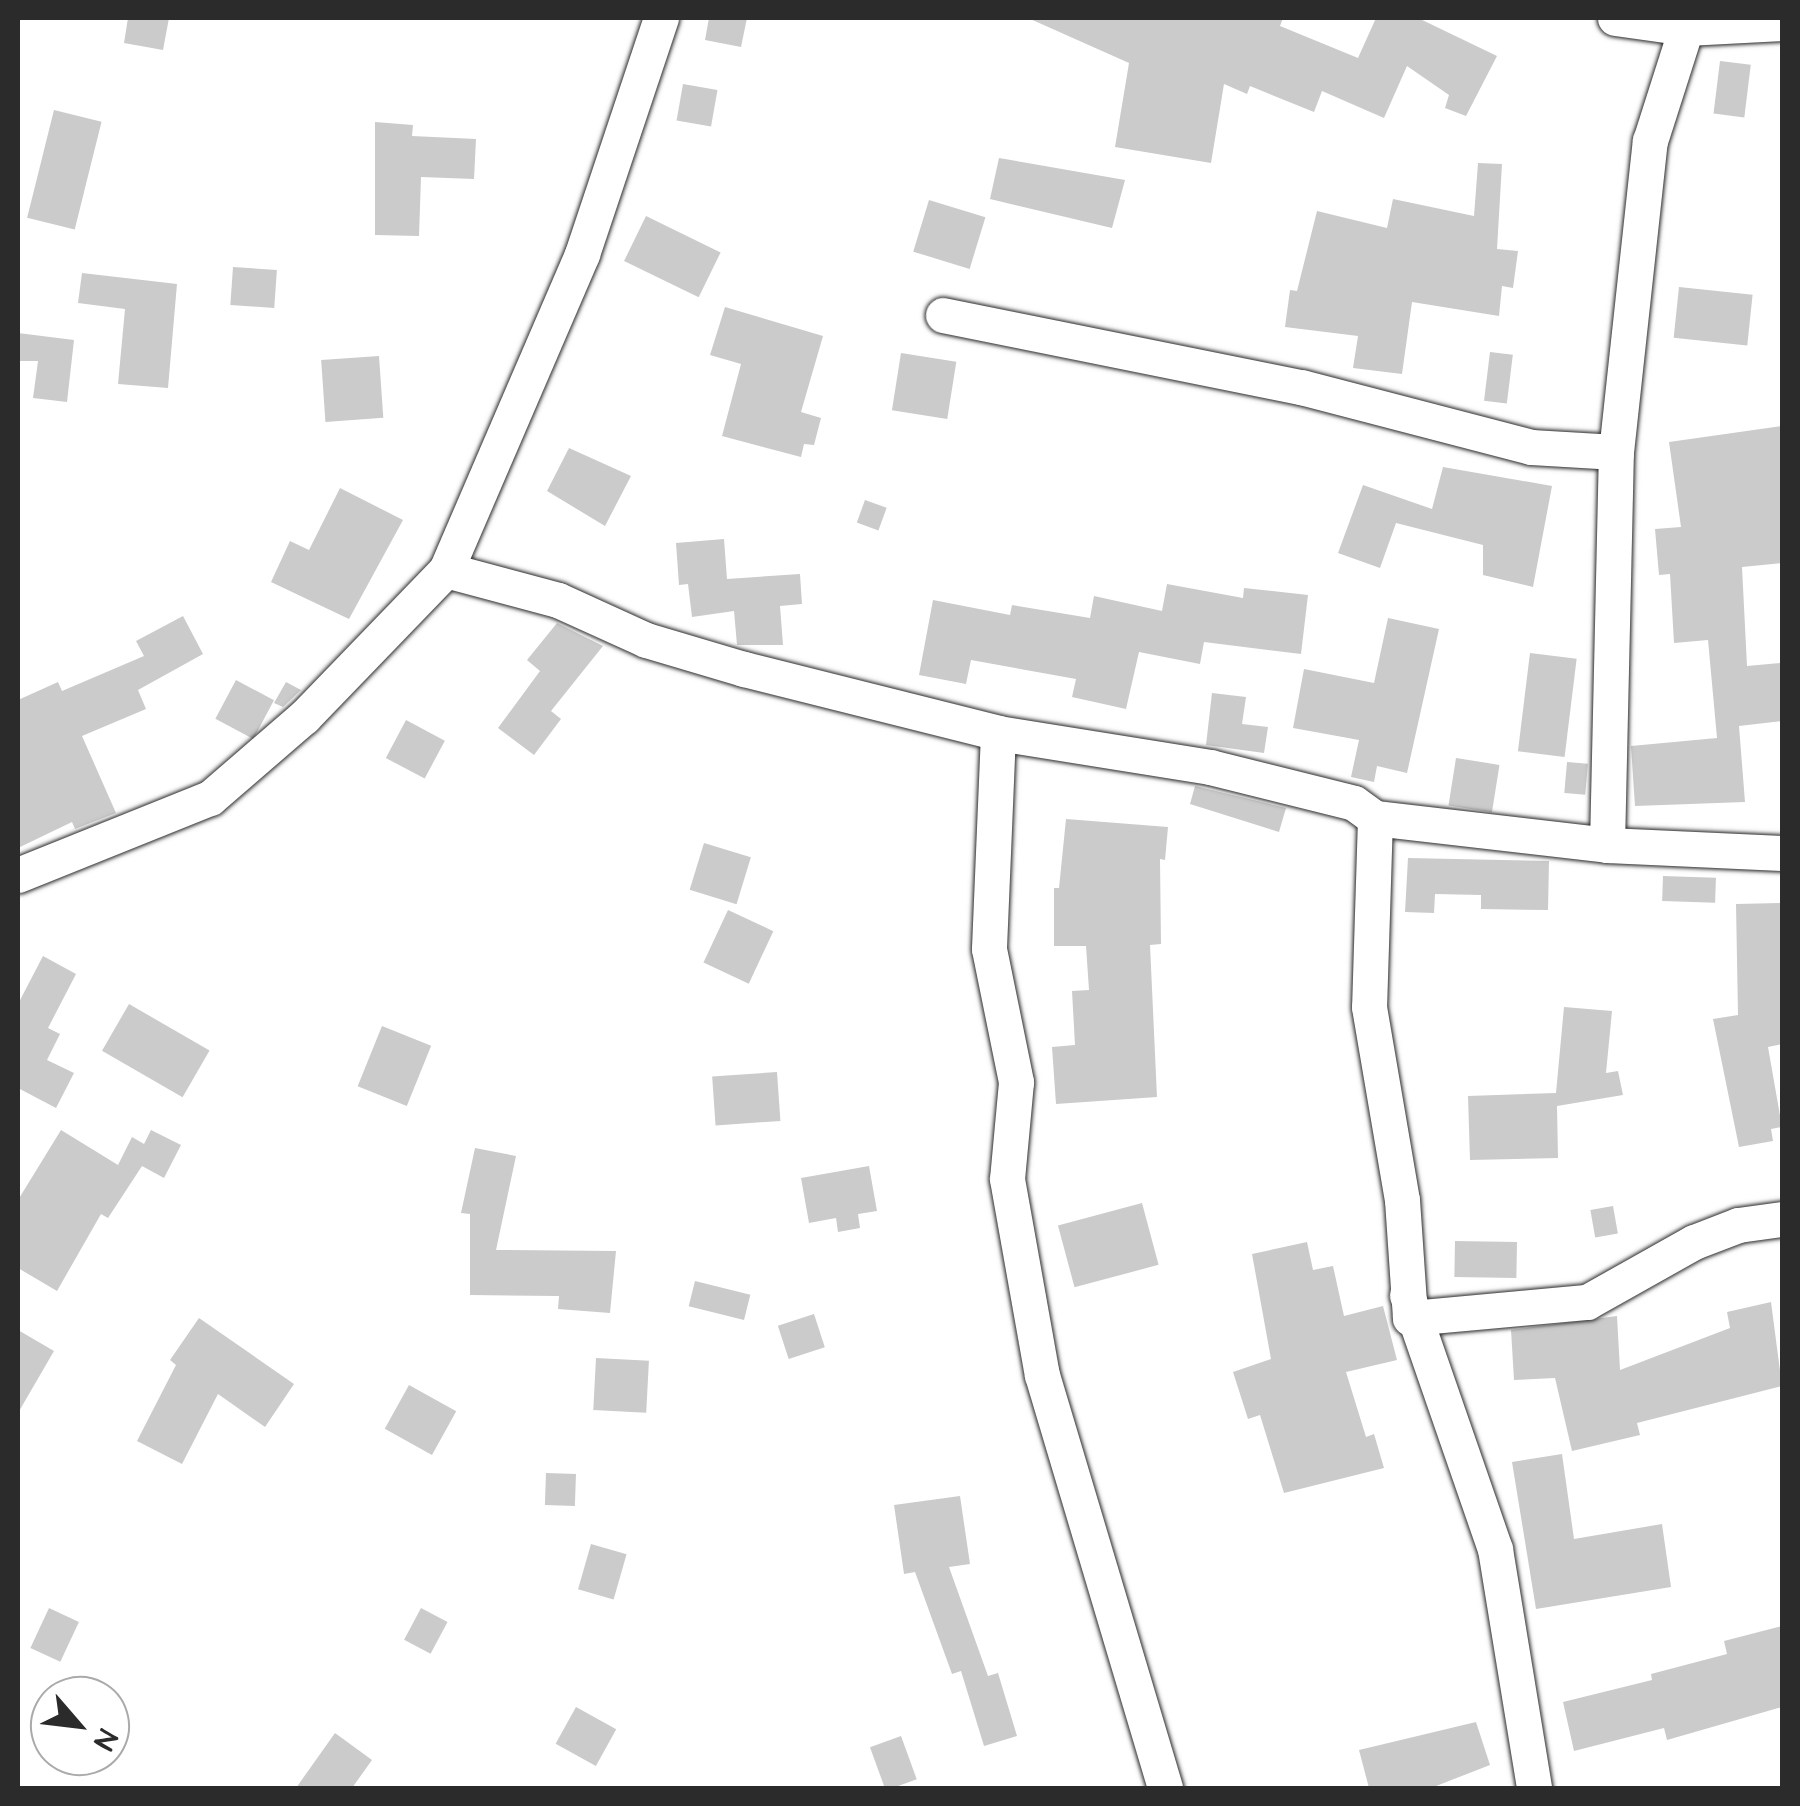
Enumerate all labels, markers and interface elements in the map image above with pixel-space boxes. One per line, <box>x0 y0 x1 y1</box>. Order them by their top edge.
north arrow <box>30 1676 130 1776</box>
text: N <box>84 1722 127 1756</box>

